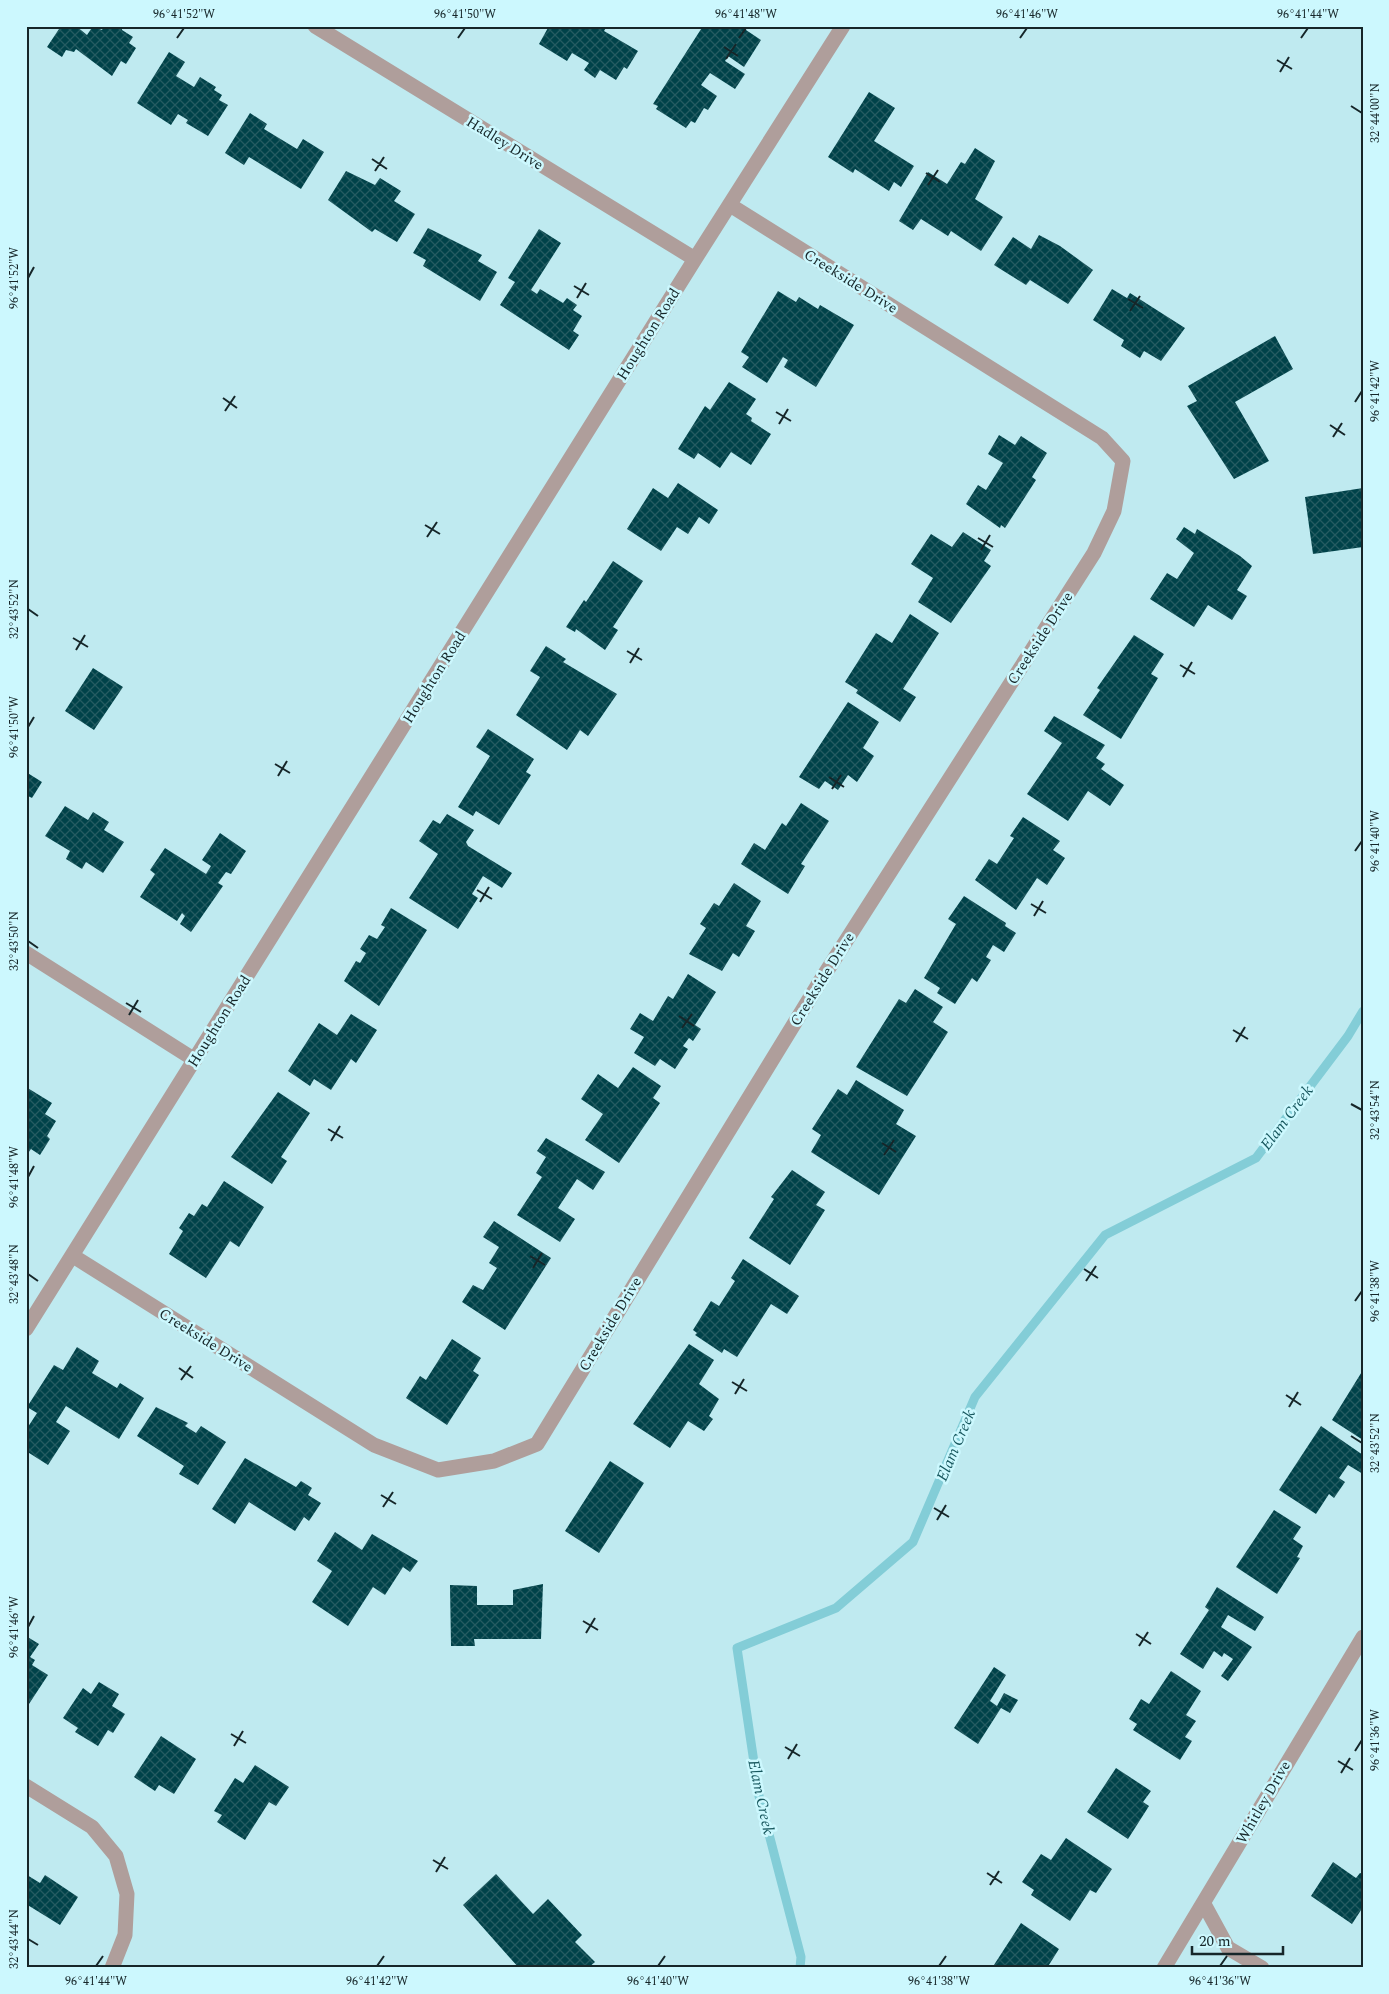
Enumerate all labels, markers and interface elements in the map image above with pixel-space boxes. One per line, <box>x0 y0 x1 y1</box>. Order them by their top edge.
text: 96°41'52"W <box>153 5 215 24</box>
text: 96°41'50"W <box>434 5 496 24</box>
text: 96°41'48"W <box>715 5 777 24</box>
text: 96°41'46"W <box>996 5 1058 24</box>
text: 96°41'44"W <box>1277 5 1339 24</box>
text: 32°44'00"N <box>1366 83 1385 143</box>
street label: Hadley Drive <box>462 111 548 176</box>
street label: Creekside Drive <box>799 243 902 319</box>
text: 96°41'52"W <box>5 247 24 309</box>
street label: Houghton Road <box>611 284 686 385</box>
text: 96°41'42"W <box>1366 360 1385 422</box>
text: 32°43'52"N <box>5 579 24 639</box>
street label: Creekside Drive <box>1002 587 1079 689</box>
street label: Houghton Road <box>397 627 472 728</box>
text: 96°41'50"W <box>5 696 24 758</box>
text: 96°41'40"W <box>1366 810 1385 872</box>
text: 32°43'50"N <box>5 911 24 971</box>
street label: Creekside Drive <box>784 928 860 1031</box>
street label: Houghton Road <box>182 971 257 1072</box>
water label: Elam Creek <box>1254 1080 1320 1155</box>
text: 32°43'54"N <box>1366 1080 1385 1140</box>
text: 96°41'48"W <box>5 1146 24 1208</box>
text: 32°43'48"N <box>5 1244 24 1304</box>
text: 96°41'38"W <box>1366 1260 1385 1322</box>
street label: Creekside Drive <box>573 1273 648 1376</box>
street label: Creekside Drive <box>154 1302 257 1378</box>
water label: Elam Creek <box>930 1405 982 1485</box>
text: 32°43'52"N <box>1366 1413 1385 1473</box>
text: 96°41'46"W <box>5 1596 24 1658</box>
text: 96°41'36"W <box>1366 1709 1385 1771</box>
street label: Whitley Drive <box>1230 1756 1297 1848</box>
water label: Elam Creek <box>741 1758 781 1837</box>
text: 32°43'44"N <box>5 1909 24 1969</box>
scale bar <box>1192 1924 1283 1956</box>
text: 20 m <box>1199 1930 1231 1953</box>
text: 96°41'44"W <box>65 1972 127 1991</box>
text: 96°41'42"W <box>346 1972 408 1991</box>
text: 96°41'40"W <box>627 1972 689 1991</box>
text: 96°41'38"W <box>908 1972 970 1991</box>
text: 96°41'36"W <box>1189 1972 1251 1991</box>

